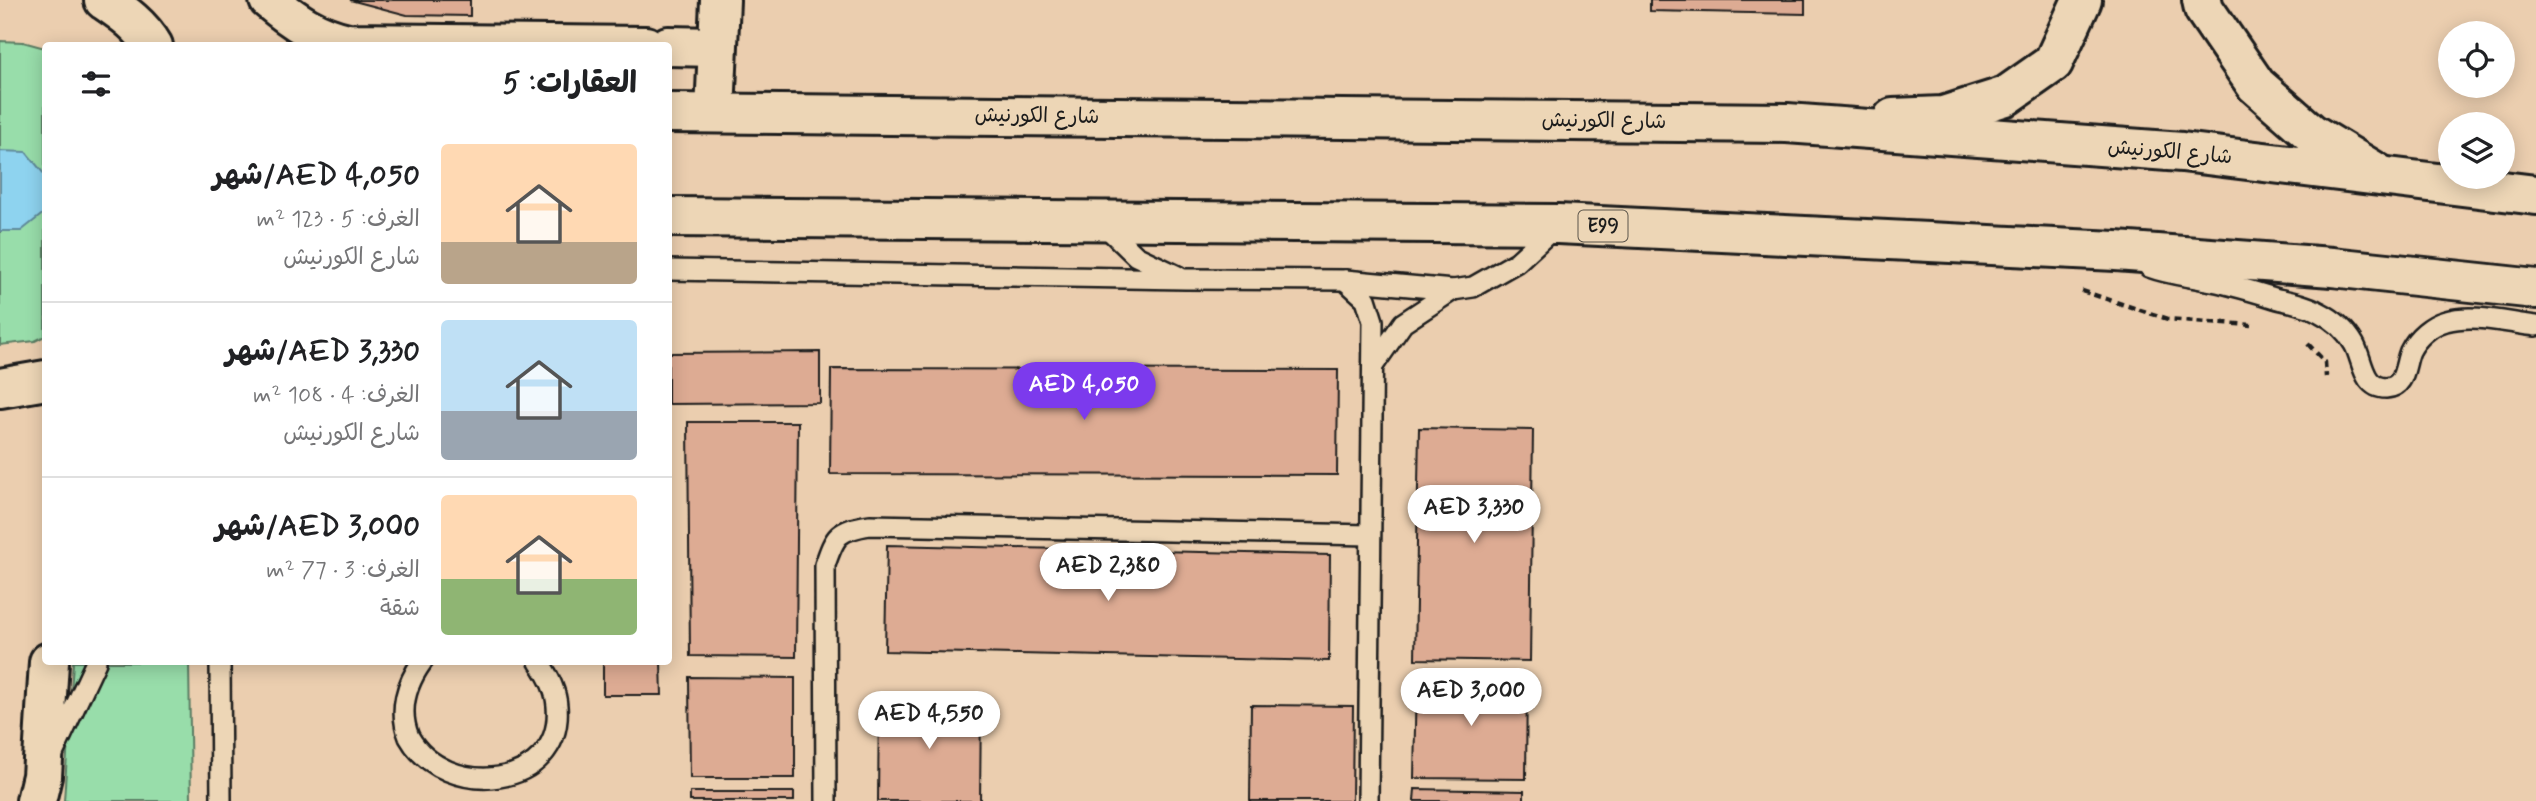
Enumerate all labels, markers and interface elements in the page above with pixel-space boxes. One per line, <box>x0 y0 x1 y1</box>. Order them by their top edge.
map controls <box>2438 21 2515 189</box>
button: locate <box>2438 21 2515 98</box>
text: العقارات: 5 <box>502 64 637 103</box>
icon: filters <box>77 65 115 103</box>
street label: شارع الكورنيش <box>974 101 1100 131</box>
street label: شارع الكورنيش <box>1541 106 1667 136</box>
button: layers <box>2438 112 2515 189</box>
street label: شارع الكورنيش <box>2107 133 2233 171</box>
text: AED 4,050/شهر <box>213 156 420 195</box>
icon: home <box>497 172 581 256</box>
text: الغرف: 5 · 123 m² <box>257 205 420 235</box>
road number: E99 <box>1578 210 1628 242</box>
text: شارع الكورنيش <box>283 243 420 273</box>
text: AED 3,330/شهر <box>226 332 420 371</box>
icon: home <box>497 348 581 432</box>
pin: AED 4,050 <box>1004 362 1164 422</box>
text: AED 4,050 <box>1029 370 1139 400</box>
text: الغرف: 4 · 108 m² <box>253 381 420 411</box>
text: شارع الكورنيش <box>283 419 420 449</box>
pin: AED 3,330 <box>1394 486 1554 545</box>
text: AED 3,330 <box>1424 493 1524 523</box>
text: AED 3,000/شهر <box>215 507 420 546</box>
icon: home <box>497 523 581 607</box>
pin: AED 2,380 <box>1028 544 1188 603</box>
text: AED 2,380 <box>1056 551 1160 581</box>
text: الغرف: 3 · 77 m² <box>266 556 420 586</box>
text: شقة <box>380 594 420 624</box>
pin: AED 3,000 <box>1391 668 1551 728</box>
text: AED 3,000 <box>1417 676 1525 706</box>
pin: AED 4,550 <box>849 692 1009 751</box>
text: AED 4,550 <box>874 699 984 729</box>

